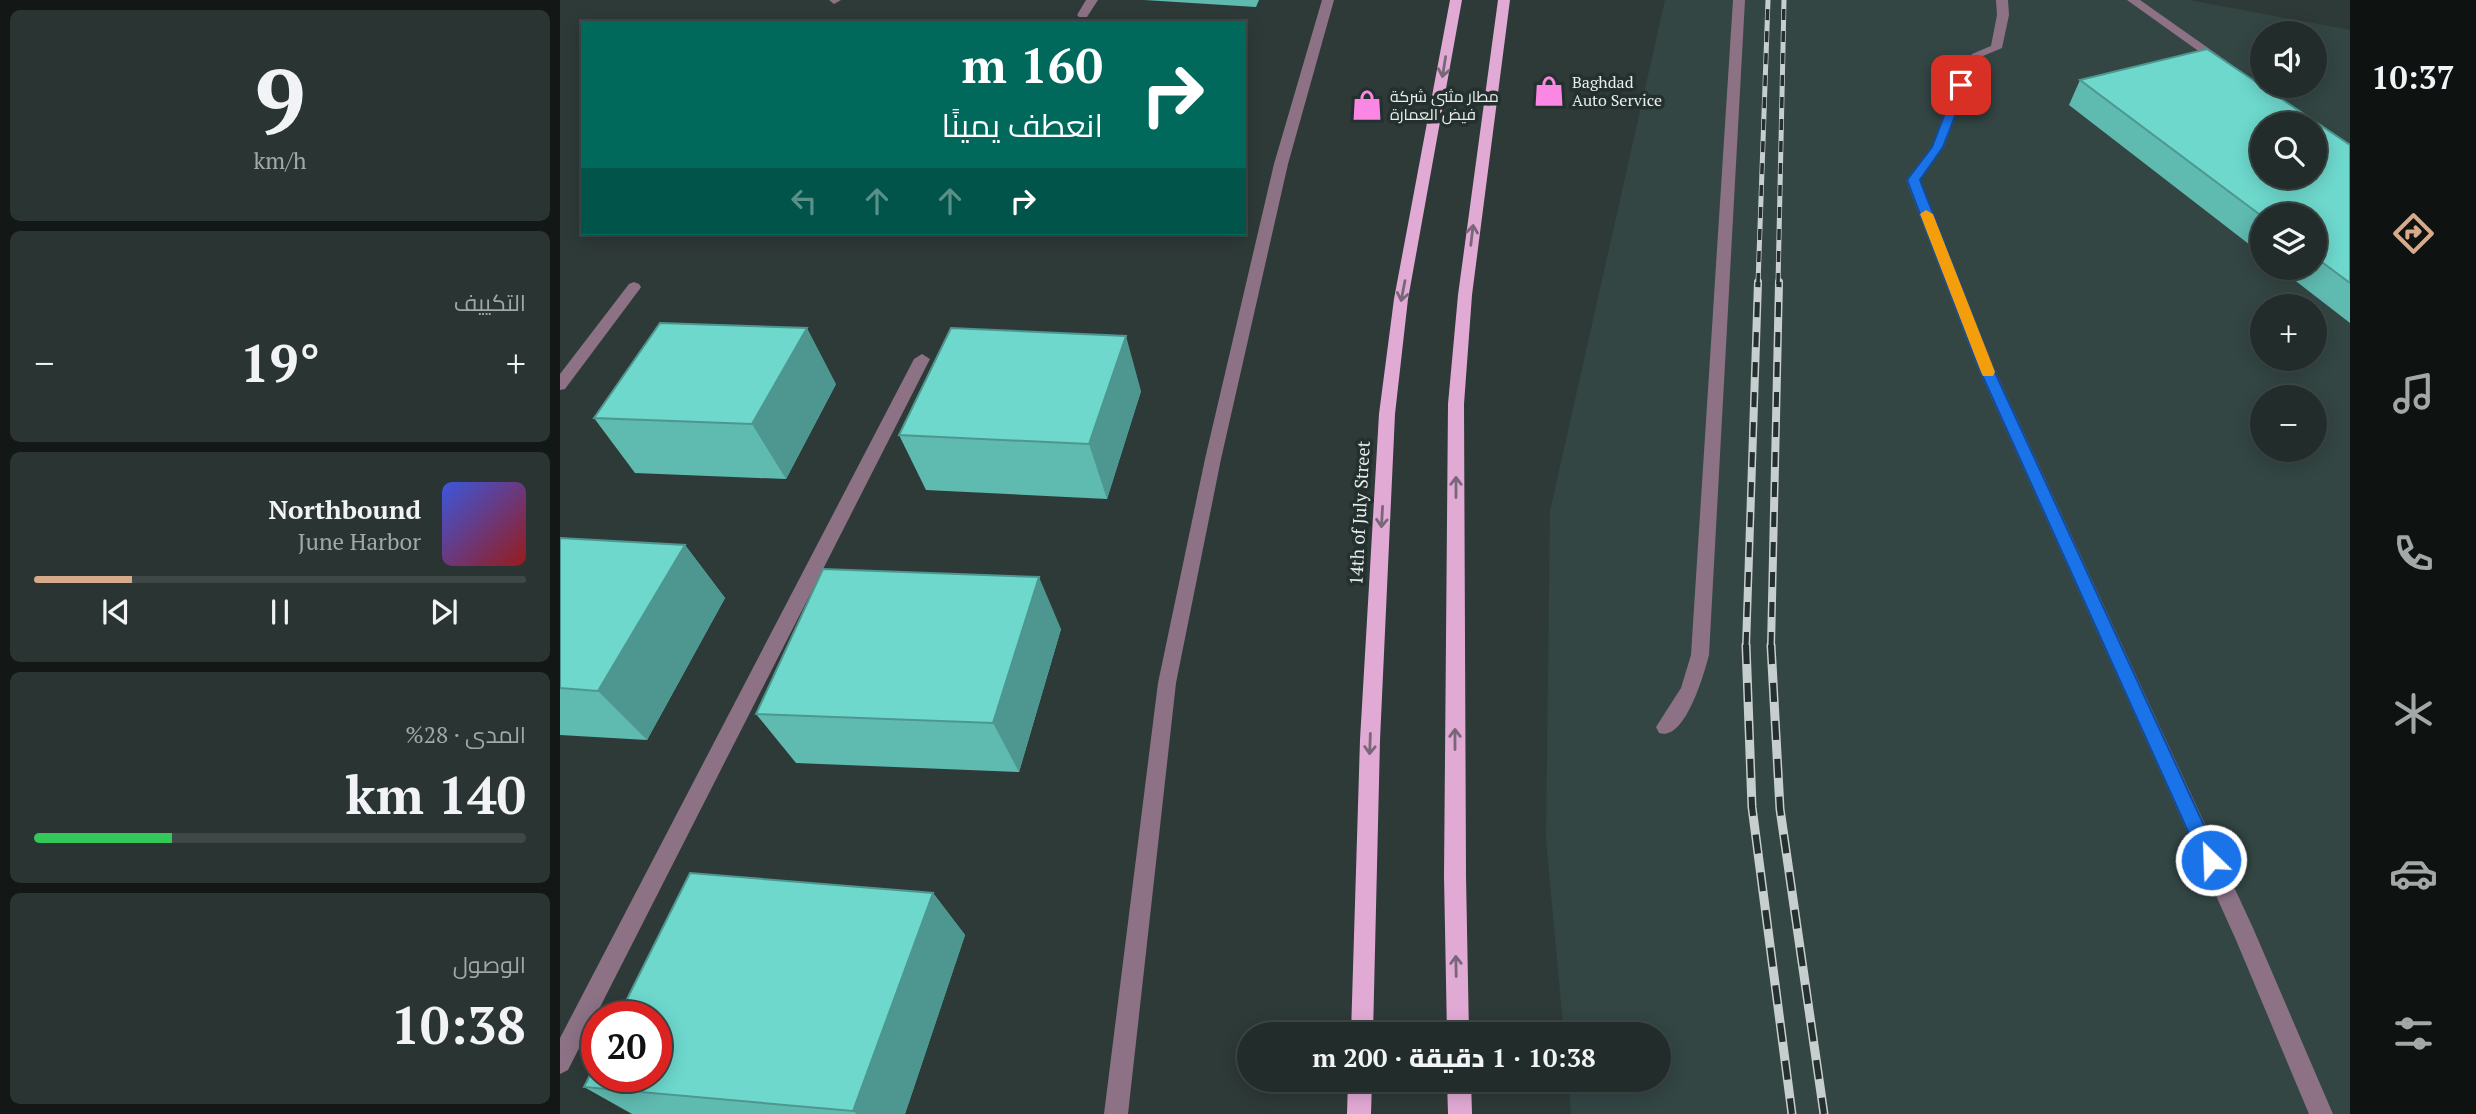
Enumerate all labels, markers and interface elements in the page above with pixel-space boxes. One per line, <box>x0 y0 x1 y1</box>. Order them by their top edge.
map controls <box>2250 21 2327 462</box>
button: sound <box>2250 21 2327 98</box>
text: 160 m <box>961 32 1103 97</box>
text: 9 <box>254 39 306 160</box>
icon: right <box>1127 49 1218 140</box>
one-way arrow <box>1437 55 1450 78</box>
pin <box>1931 55 1991 115</box>
text: 10:37 <box>2371 56 2455 98</box>
icon: arrive <box>1942 66 1980 104</box>
place label: Baghdad Auto Service <box>1572 71 1662 111</box>
shop icon: Baghdad Auto Service <box>1532 74 1566 108</box>
place label: مطار مثنى شركة فيض العمارة <box>1390 85 1499 125</box>
shop icon: مطار مثنى شركة فيض العمارة <box>1350 88 1384 122</box>
text: انعطف يمينًا <box>942 104 1103 146</box>
button: search <box>2250 112 2327 189</box>
text: km/h <box>253 145 307 176</box>
icon: left <box>785 182 823 220</box>
icon: ahead <box>858 182 896 220</box>
icon: ahead <box>931 182 969 220</box>
icon: right <box>1004 182 1042 220</box>
button: layers <box>2250 203 2327 280</box>
icon: directions <box>2389 209 2438 258</box>
one-way arrow <box>1465 224 1478 247</box>
one-way arrow <box>1395 279 1409 302</box>
text: التكييف <box>454 287 526 318</box>
button: + <box>2250 294 2327 371</box>
text: 19° <box>240 328 320 397</box>
text: − <box>34 338 54 388</box>
text: + <box>506 338 526 388</box>
icon: music <box>2389 369 2438 418</box>
button: − <box>2250 385 2327 462</box>
street label: 14th of July Street <box>1343 440 1375 586</box>
one-way arrow <box>1449 475 1463 498</box>
text: Northbound <box>268 492 421 526</box>
one-way arrow <box>1375 505 1388 528</box>
text: June Harbor <box>298 526 421 557</box>
icon: phone <box>2389 529 2438 578</box>
icon: previous <box>97 593 135 631</box>
icon: pause <box>261 593 299 631</box>
icon: next <box>425 593 463 631</box>
icon: climate <box>2389 689 2438 738</box>
text: المدى · 28% <box>405 719 526 750</box>
one-way arrow <box>1448 727 1462 750</box>
one-way arrow <box>1364 733 1377 756</box>
text: 140 km <box>345 760 526 829</box>
position arrow <box>2174 823 2248 897</box>
icon: car <box>2389 849 2438 898</box>
text: الوصول <box>453 949 526 980</box>
one-way arrow <box>1450 955 1463 978</box>
text: 10:38 <box>391 990 526 1059</box>
speed limit sign: 20 <box>581 1001 672 1092</box>
icon: filters <box>2389 1009 2438 1058</box>
text: 10:38 · 1 دقيقة · 200 m <box>1312 1040 1596 1074</box>

